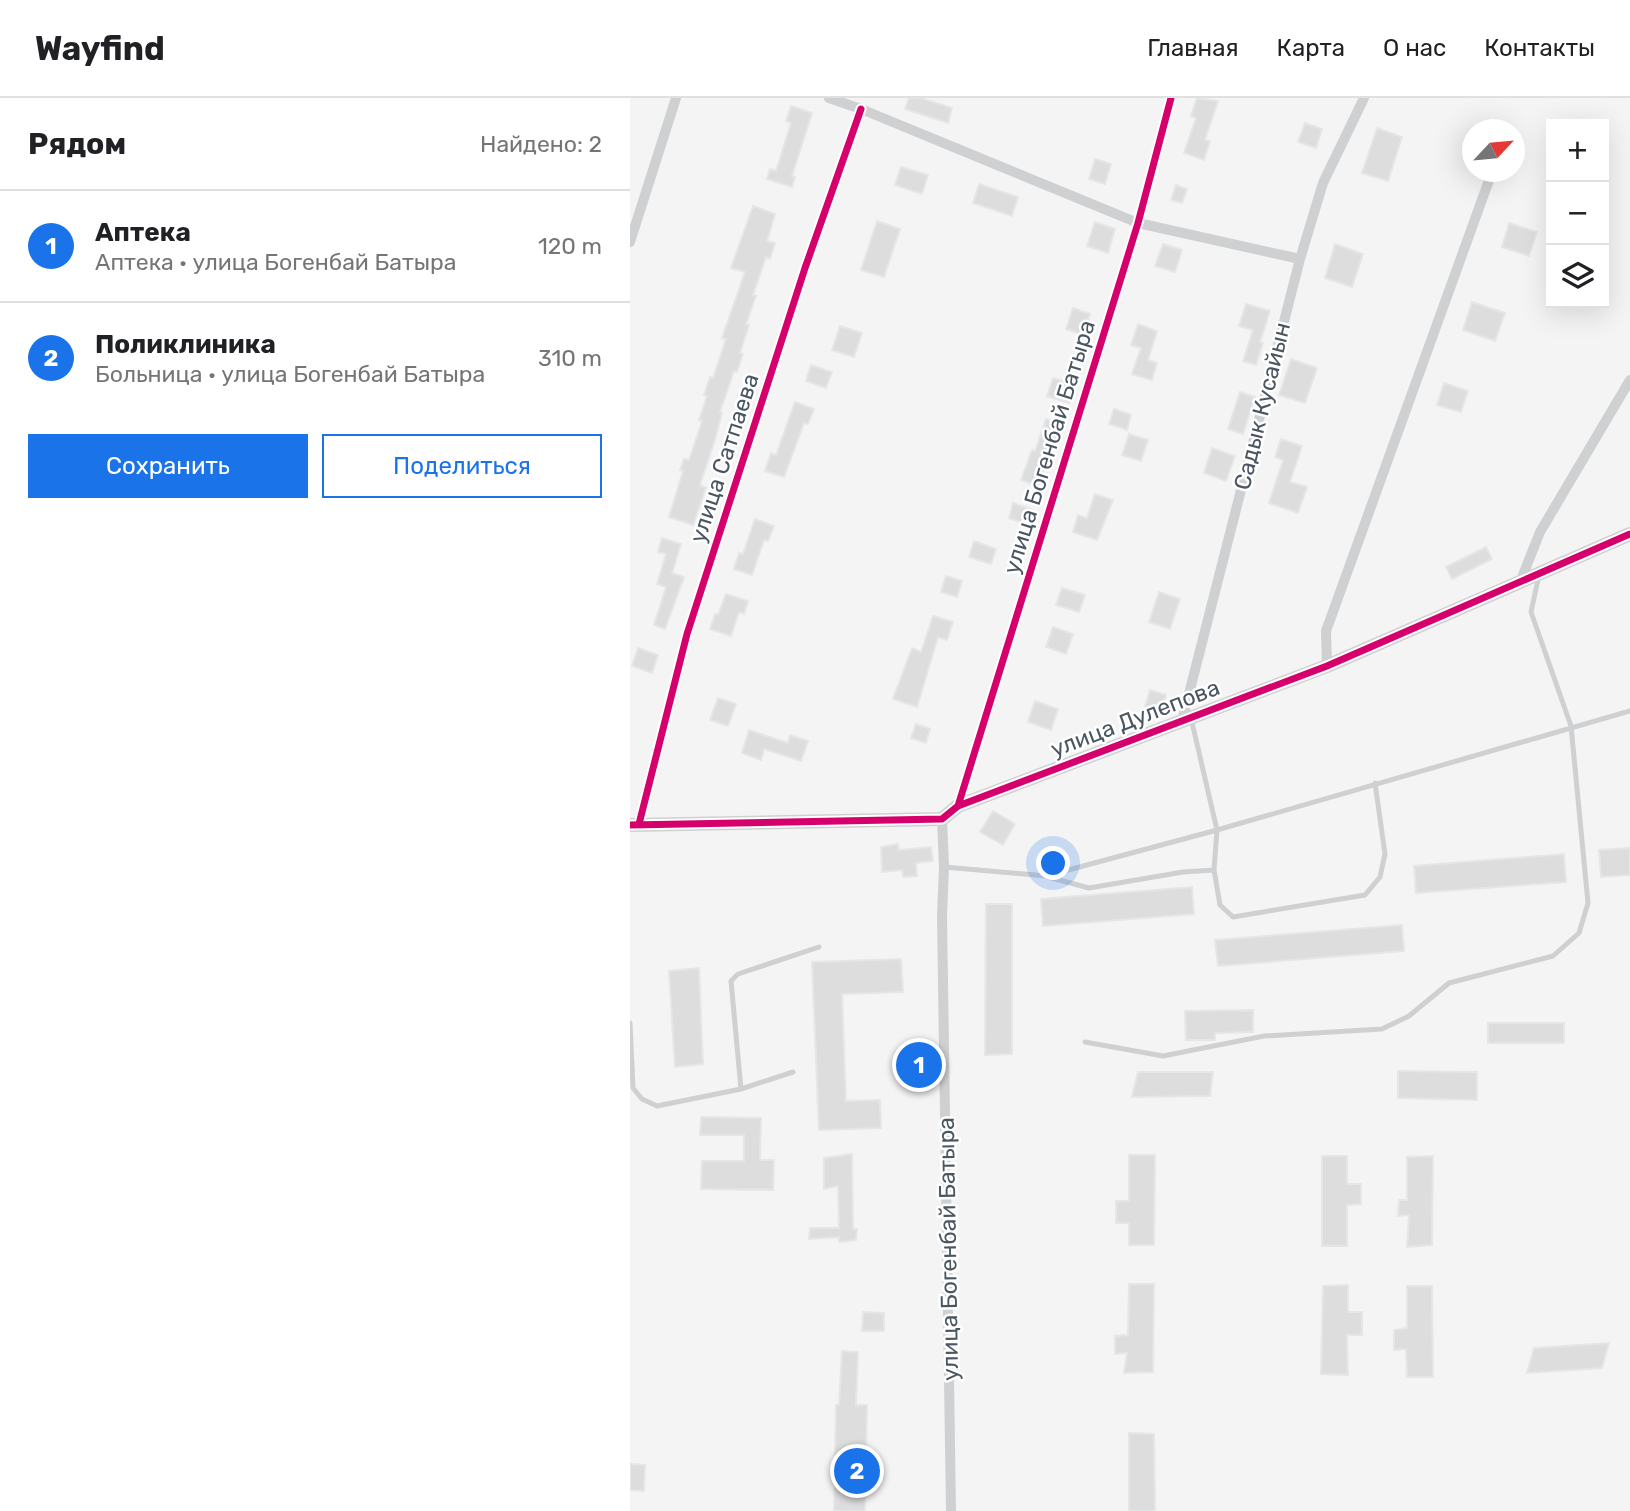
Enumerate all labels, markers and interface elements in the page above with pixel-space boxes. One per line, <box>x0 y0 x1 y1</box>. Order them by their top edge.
text: Wayfind <box>35 29 165 68</box>
text: Главная <box>1147 34 1239 62</box>
text: Карта <box>1277 34 1345 62</box>
text: О нас <box>1383 34 1446 62</box>
text: Контакты <box>1484 34 1595 62</box>
north arrow <box>1462 119 1525 182</box>
map controls <box>1546 119 1609 308</box>
button: + <box>1546 119 1609 182</box>
text: Рядом <box>28 126 126 162</box>
text: Найдено: 2 <box>480 130 602 158</box>
button: − <box>1546 182 1609 245</box>
text: Аптека <box>95 217 191 248</box>
text: 1 <box>45 232 57 260</box>
text: 120 m <box>538 232 602 260</box>
button: layers <box>1546 245 1609 308</box>
text: Аптека · улица Богенбай Батыра <box>95 248 456 276</box>
street label: улица Богенбай Батыра <box>997 317 1101 577</box>
street label: Садык Кусайын <box>1228 319 1296 493</box>
text: Поликлиника <box>95 329 276 360</box>
text: 2 <box>44 344 58 372</box>
text: 310 m <box>538 344 602 372</box>
text: Больница · улица Богенбай Батыра <box>95 360 485 388</box>
street label: улица Сатпаева <box>683 370 765 546</box>
button: Сохранить <box>28 434 308 498</box>
button: Поделиться <box>322 434 602 498</box>
street label: улица Дулепова <box>1047 673 1223 763</box>
your location <box>1036 846 1070 880</box>
pin: 1 <box>896 1039 942 1091</box>
street label: улица Богенбай Батыра <box>932 1117 964 1381</box>
pin: 2 <box>834 1445 880 1497</box>

